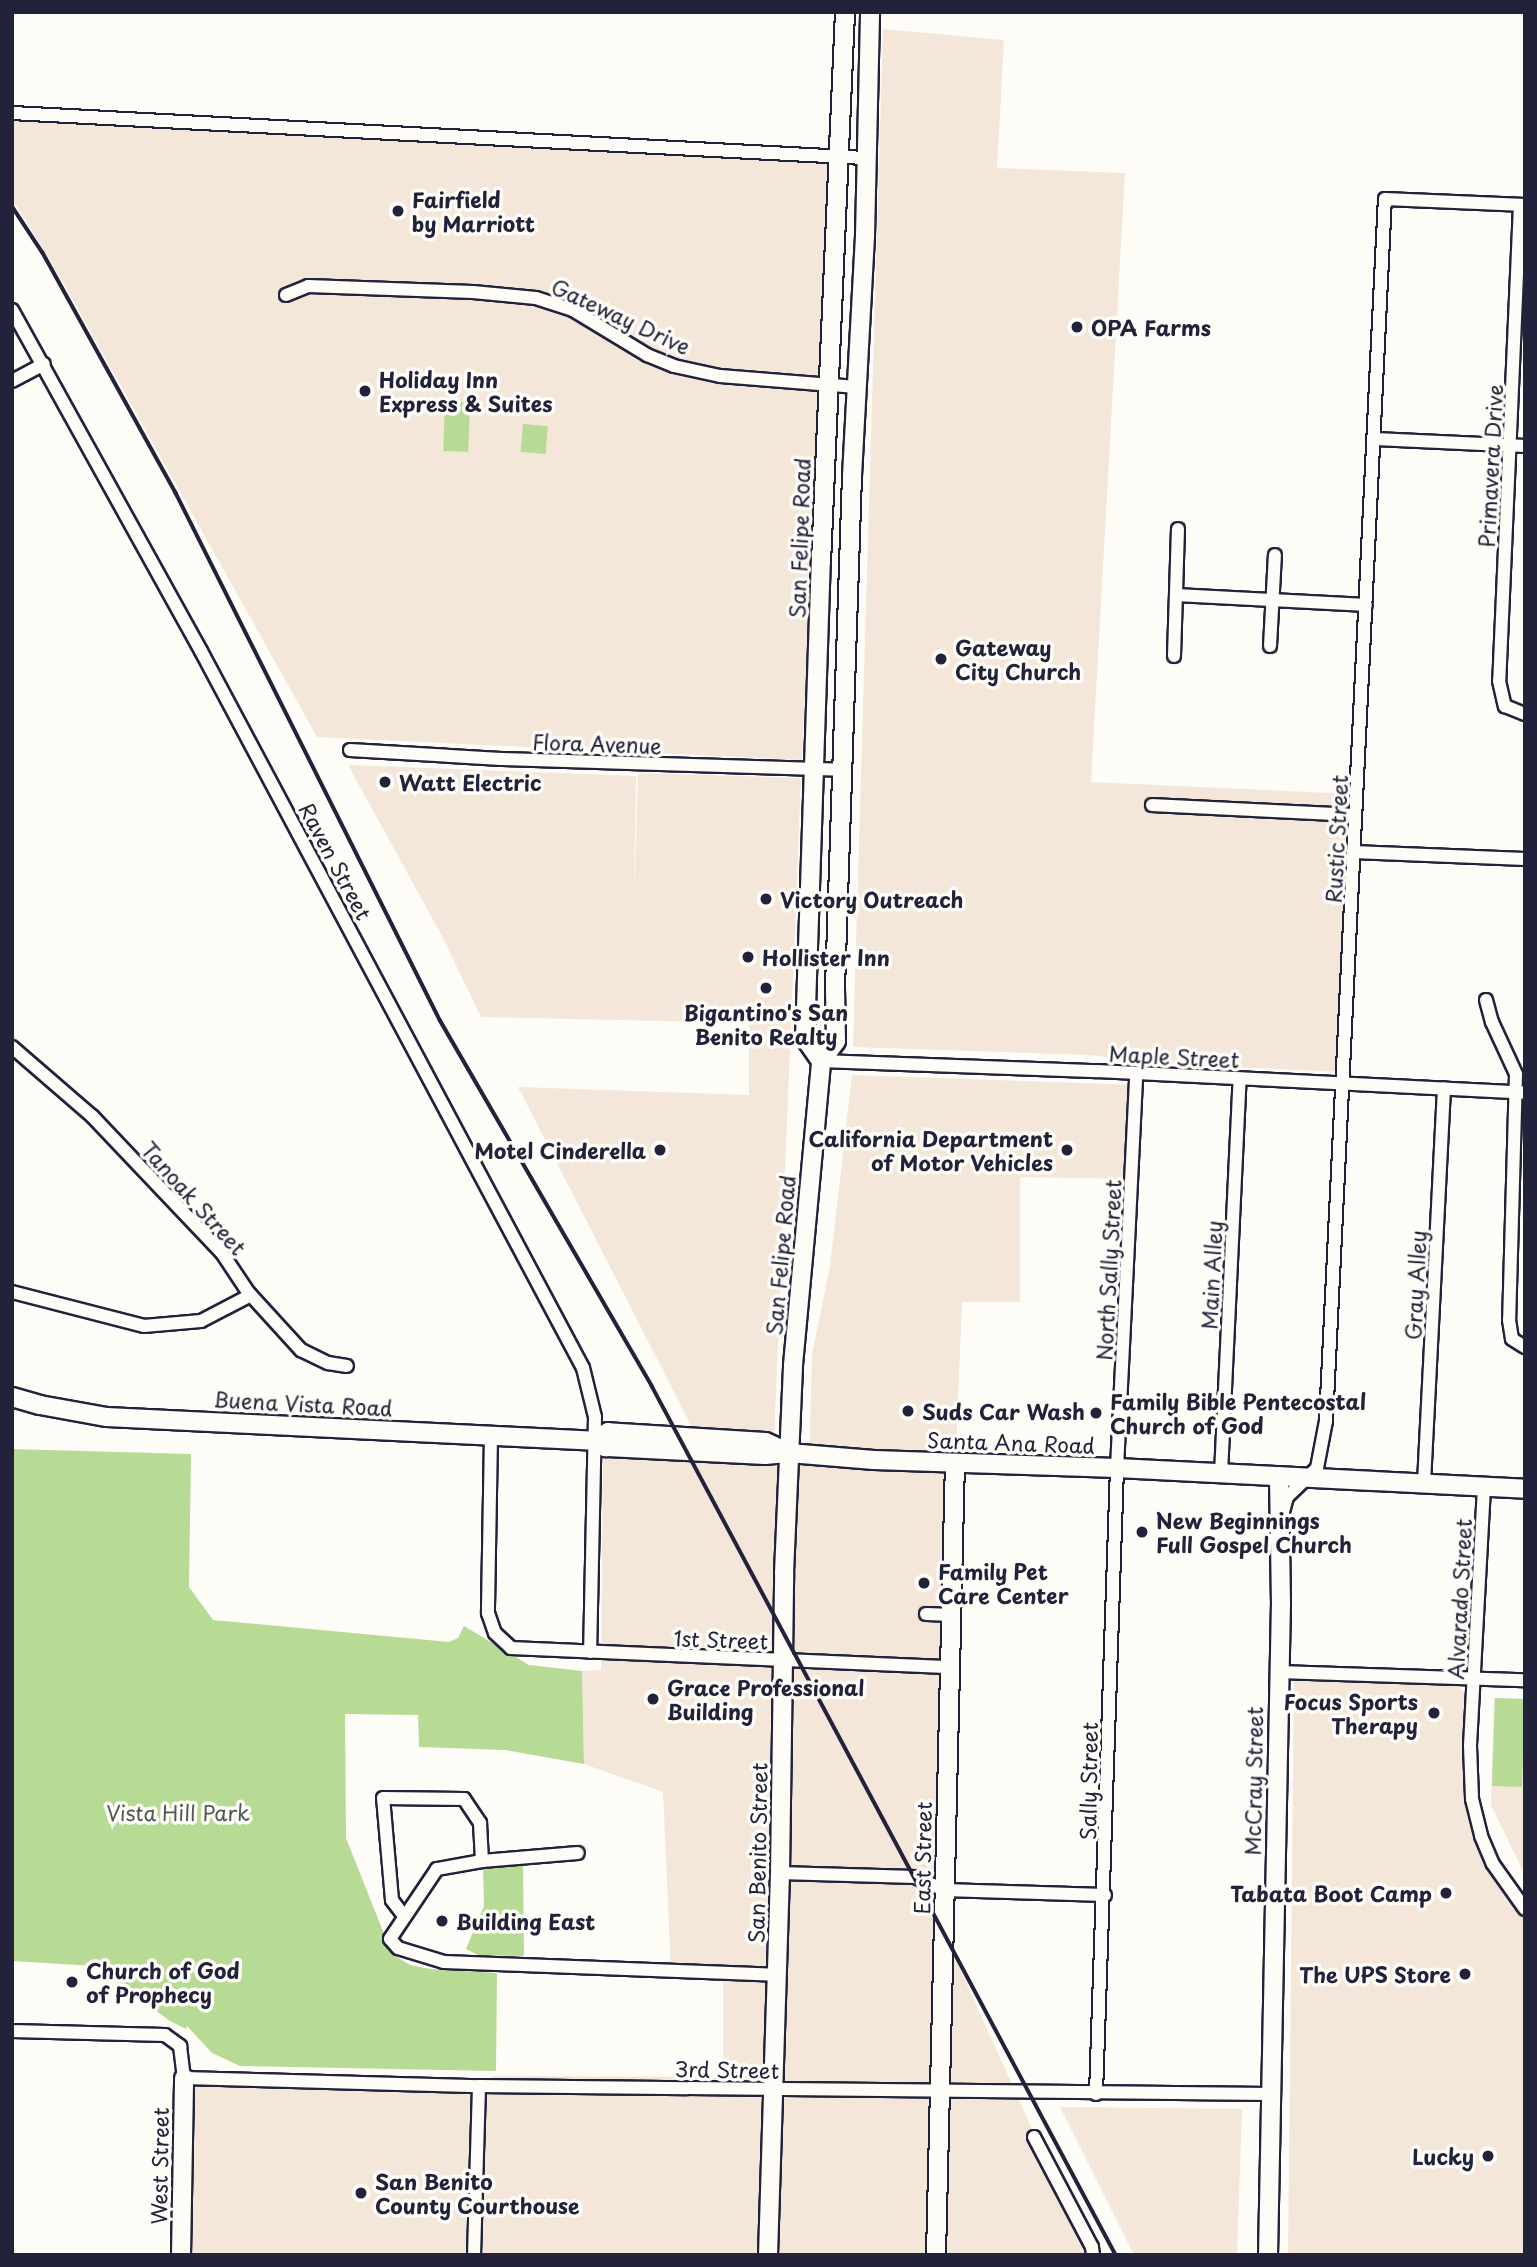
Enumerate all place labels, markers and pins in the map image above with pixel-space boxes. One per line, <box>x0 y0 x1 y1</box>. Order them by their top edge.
place label: Fairfield by Marriott <box>412 186 536 236</box>
marker: Fairfield by Marriott <box>390 203 406 219</box>
place label: OPA Farms <box>1091 314 1210 340</box>
marker: OPA Farms <box>1069 319 1085 335</box>
place label: Holiday Inn Express & Suites <box>379 366 553 416</box>
marker: Holiday Inn Express & Suites <box>357 383 373 399</box>
place label: Gateway City Church <box>955 634 1083 684</box>
marker: Gateway City Church <box>933 651 949 667</box>
place label: Watt Electric <box>399 769 541 795</box>
marker: Watt Electric <box>377 774 393 790</box>
place label: Victory Outreach <box>780 886 964 912</box>
marker: Victory Outreach <box>758 891 774 907</box>
place label: Hollister Inn <box>762 944 891 970</box>
marker: Hollister Inn <box>740 949 756 965</box>
marker: Bigantino's San Benito Realty <box>758 980 774 996</box>
place label: Bigantino's San Benito Realty <box>684 999 848 1049</box>
place label: California Department of Motor Vehicles <box>808 1125 1053 1175</box>
place label: Motel Cinderella <box>473 1137 646 1163</box>
marker: Motel Cinderella <box>652 1142 668 1158</box>
marker: California Department of Motor Vehicles <box>1059 1142 1075 1158</box>
place label: Family Bible Pentecostal Church of God <box>1110 1388 1369 1438</box>
place label: Suds Car Wash <box>922 1398 1083 1424</box>
marker: Suds Car Wash <box>900 1403 916 1419</box>
marker: Family Bible Pentecostal Church of God <box>1088 1405 1104 1421</box>
place label: New Beginnings Full Gospel Church <box>1156 1507 1353 1557</box>
marker: New Beginnings Full Gospel Church <box>1134 1524 1150 1540</box>
place label: Family Pet Care Center <box>938 1558 1069 1608</box>
marker: Family Pet Care Center <box>916 1575 932 1591</box>
place label: Grace Professional Building <box>667 1674 865 1724</box>
place label: Focus Sports Therapy <box>1283 1688 1418 1738</box>
marker: Grace Professional Building <box>645 1691 661 1707</box>
marker: Focus Sports Therapy <box>1424 1703 1444 1723</box>
place label: Tabata Boot Camp <box>1229 1880 1432 1906</box>
marker: Tabata Boot Camp <box>1438 1885 1454 1901</box>
place label: Building East <box>456 1908 596 1934</box>
marker: Building East <box>434 1913 450 1929</box>
place label: Church of God of Prophecy <box>86 1957 241 2007</box>
place label: The UPS Store <box>1299 1961 1451 1987</box>
marker: The UPS Store <box>1457 1966 1473 1982</box>
marker: Church of God of Prophecy <box>64 1974 80 1990</box>
place label: Lucky <box>1412 2143 1474 2169</box>
marker: Lucky <box>1480 2148 1496 2164</box>
place label: San Benito County Courthouse <box>375 2168 580 2218</box>
marker: San Benito County Courthouse <box>353 2185 369 2201</box>

